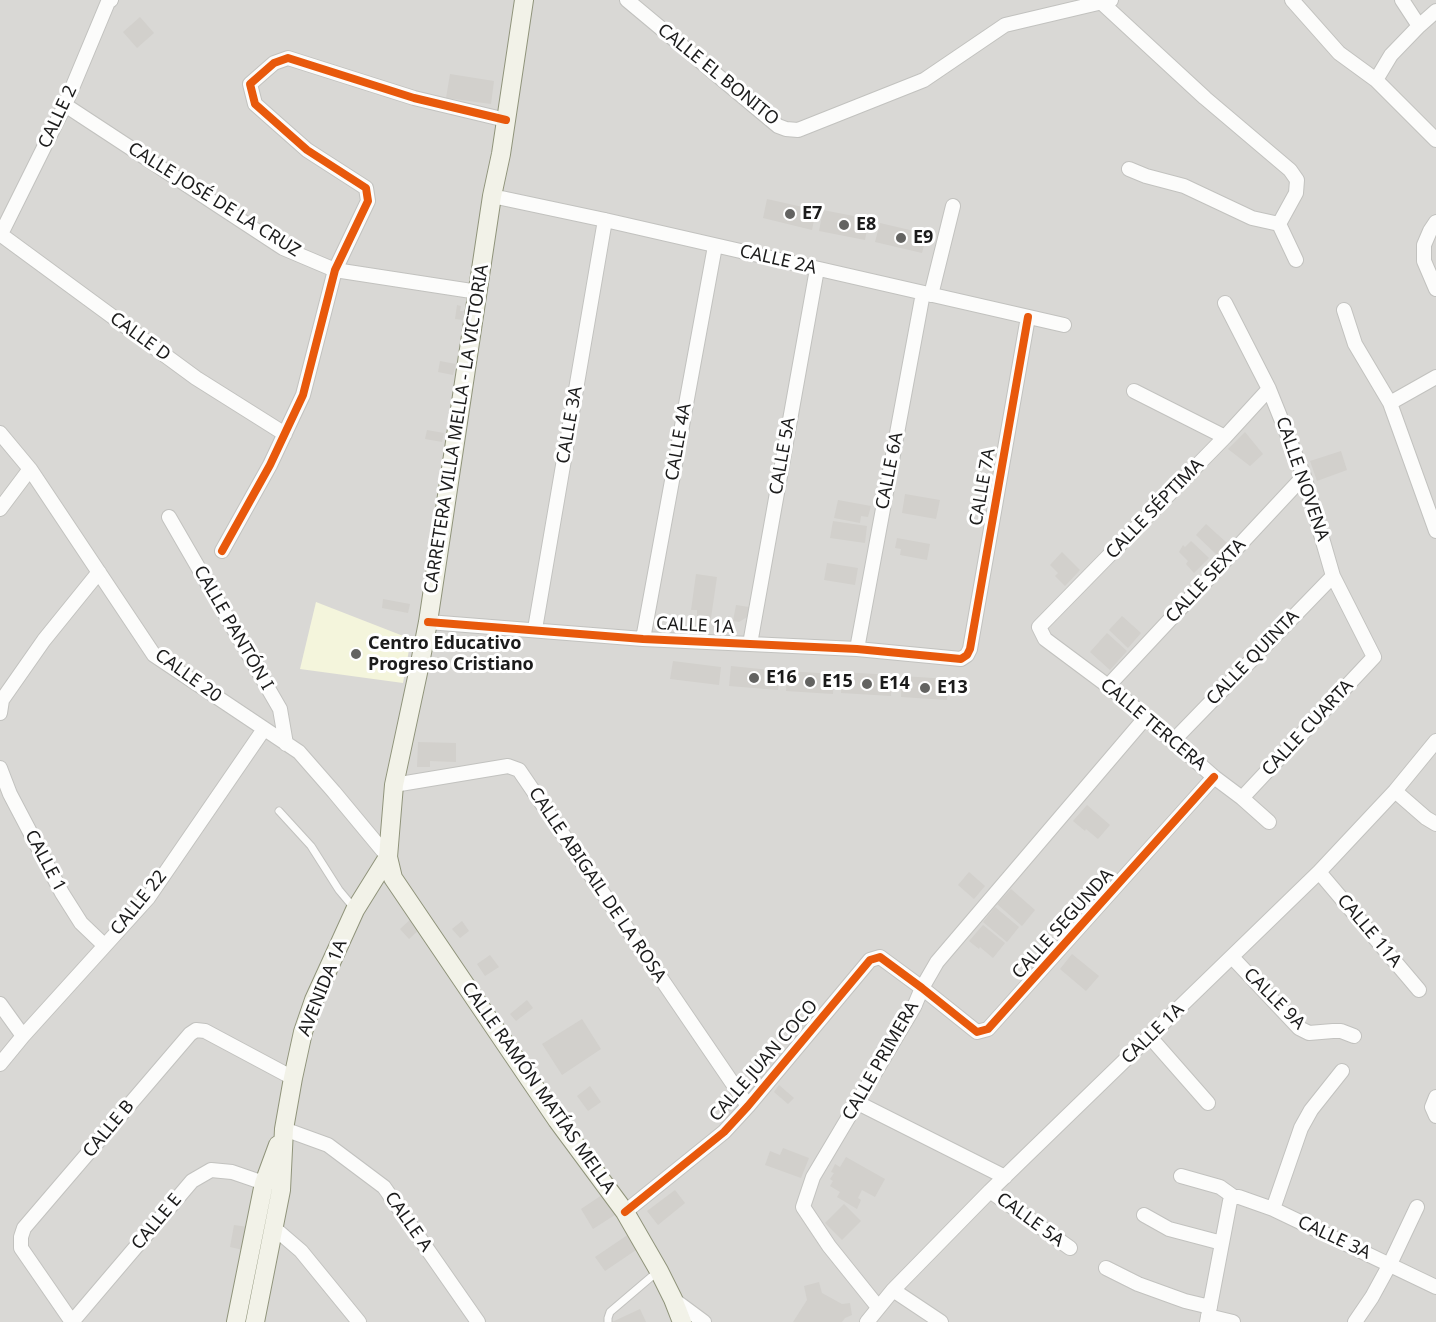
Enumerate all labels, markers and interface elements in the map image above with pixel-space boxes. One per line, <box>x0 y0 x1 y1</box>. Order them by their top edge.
street label: CALLE EL BONITO <box>653 19 783 131</box>
street label: CALLE 2 <box>34 82 82 152</box>
street label: CALLE JOSÉ DE LA CRUZ <box>124 138 304 262</box>
place label: E7 <box>802 203 822 225</box>
marker: E7 <box>783 207 797 221</box>
place label: E8 <box>856 214 876 236</box>
marker: E8 <box>837 218 851 232</box>
place label: E9 <box>913 227 933 249</box>
marker: E9 <box>894 231 908 245</box>
street label: CALLE 2A <box>737 241 819 279</box>
street label: CARRETERA VILLA MELLA - LA VICTORIA <box>420 263 494 595</box>
street label: CALLE D <box>106 308 174 366</box>
street label: CALLE 3A <box>553 385 587 465</box>
street label: CALLE 4A <box>662 402 696 482</box>
street label: CALLE NOVENA <box>1271 414 1333 544</box>
street label: CALLE 5A <box>766 416 800 496</box>
street label: CALLE 6A <box>872 431 908 511</box>
street label: CALLE 7A <box>966 447 1000 527</box>
street label: CALLE SÉPTIMA <box>1102 454 1208 564</box>
street label: CALLE SEXTA <box>1162 534 1250 628</box>
street label: CALLE PANTÓN I <box>189 562 277 694</box>
street label: CALLE QUINTA <box>1202 606 1304 710</box>
street label: CALLE 1A <box>655 613 735 639</box>
place label: Centro Educativo Progreso Cristiano <box>368 633 534 676</box>
street label: CALLE 20 <box>150 645 226 707</box>
marker: Centro Educativo Progreso Cristiano <box>349 647 363 661</box>
place label: E16 <box>766 667 797 689</box>
marker: E16 <box>747 671 761 685</box>
place label: E15 <box>822 671 853 693</box>
place label: E14 <box>879 673 910 695</box>
street label: CALLE TERCERA <box>1096 674 1210 776</box>
marker: E15 <box>803 675 817 689</box>
street label: CALLE CUARTA <box>1258 675 1358 781</box>
marker: E14 <box>860 677 874 691</box>
place label: E13 <box>937 677 968 699</box>
marker: E13 <box>918 681 932 695</box>
street label: CALLE ABIGAIL DE LA ROSA <box>524 783 670 987</box>
street label: CALLE 1 <box>20 826 70 896</box>
street label: CALLE SEGUNDA <box>1008 865 1118 983</box>
street label: CALLE 22 <box>106 866 172 940</box>
street label: CALLE 11A <box>1332 890 1406 972</box>
street label: AVENIDA 1A <box>294 937 352 1039</box>
street label: CALLE 9A <box>1239 964 1309 1034</box>
street label: CALLE RAMÓN MATÍAS MELLA <box>457 978 619 1198</box>
street label: CALLE JUAN COCO <box>705 996 823 1126</box>
street label: CALLE PRIMERA <box>838 998 924 1124</box>
street label: CALLE 1A <box>1117 999 1189 1069</box>
street label: CALLE B <box>79 1096 139 1162</box>
street label: CALLE A <box>380 1188 436 1256</box>
street label: CALLE 5A <box>992 1188 1068 1252</box>
street label: CALLE E <box>127 1190 187 1254</box>
street label: CALLE 3A <box>1294 1212 1374 1264</box>

